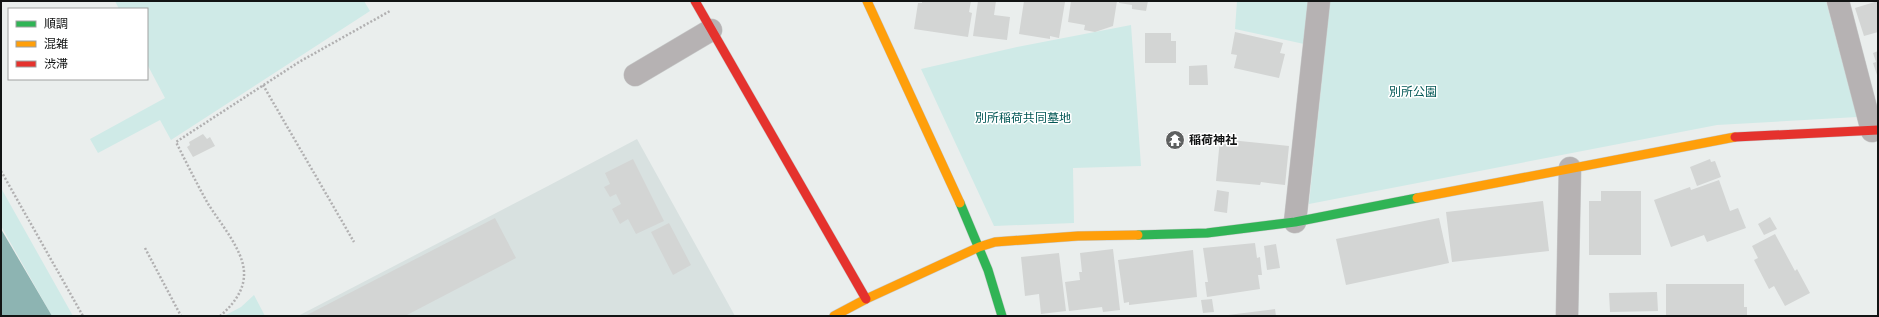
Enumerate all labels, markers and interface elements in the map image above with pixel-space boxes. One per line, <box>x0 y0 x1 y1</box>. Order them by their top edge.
legend <box>8 8 148 80</box>
text: 順調 <box>44 16 68 32</box>
text: 混雑 <box>44 36 68 52</box>
text: 渋滞 <box>44 56 68 72</box>
park label: 別所公園 <box>1389 84 1437 100</box>
park label: 別所稲荷共同墓地 <box>975 110 1071 126</box>
temple icon: 稲荷神社 <box>1164 129 1186 151</box>
place label: 稲荷神社 <box>1189 132 1237 148</box>

